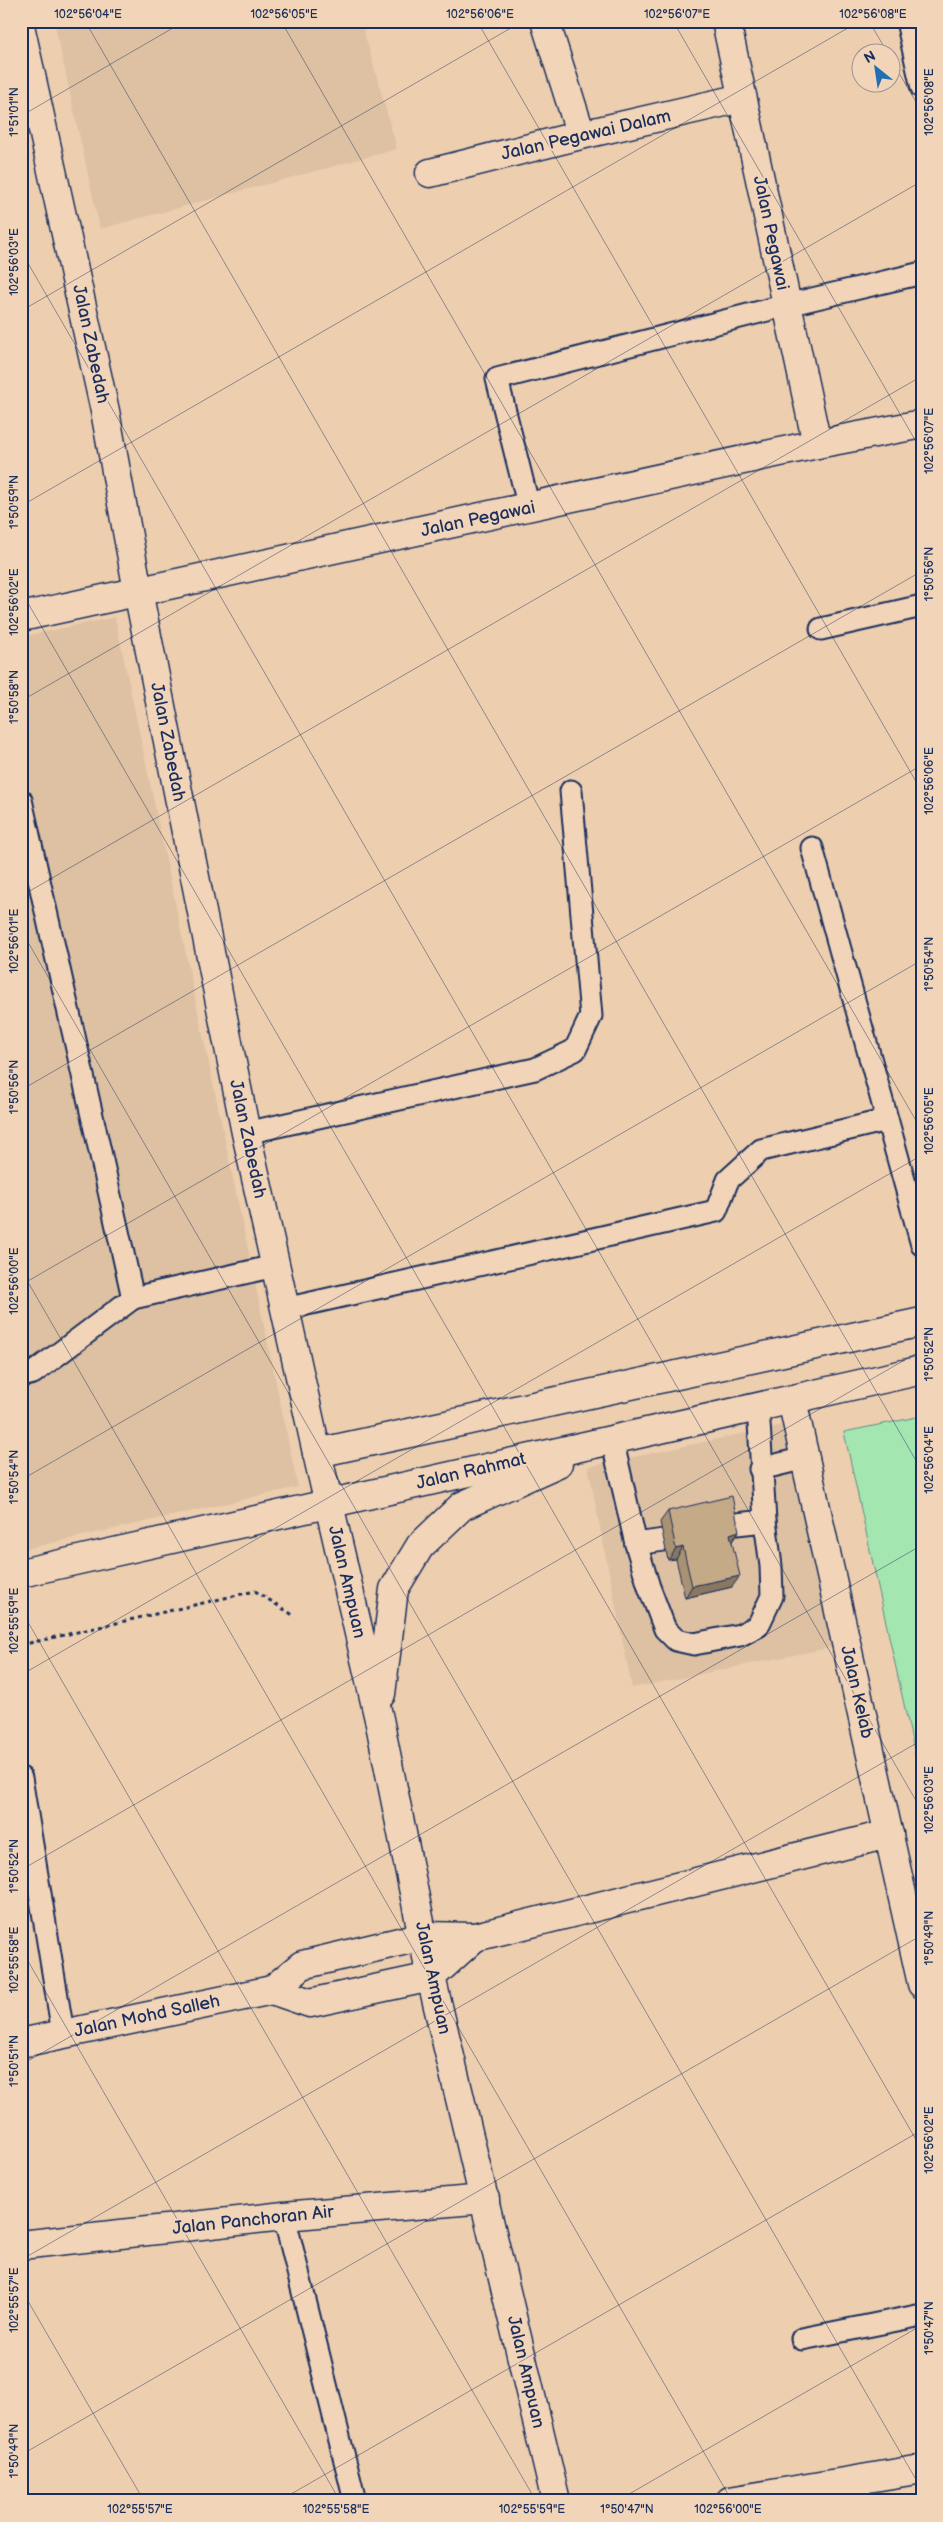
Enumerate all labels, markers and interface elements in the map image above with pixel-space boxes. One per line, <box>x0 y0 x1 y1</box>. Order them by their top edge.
text: 102°56'04"E <box>54 7 122 22</box>
text: 102°56'05"E <box>250 7 318 22</box>
text: 102°56'06"E <box>446 7 514 22</box>
text: 102°56'07"E <box>644 7 710 22</box>
text: 102°56'08"E <box>839 7 907 22</box>
north arrow <box>850 42 900 92</box>
text: N <box>861 47 879 67</box>
text: 102°56'08"E <box>922 68 937 136</box>
text: 1°51'01"N <box>7 87 22 137</box>
street label: Jalan Pegawai Dalam <box>499 105 673 165</box>
street label: Jalan Pegawai <box>749 174 793 292</box>
text: 102°56'03"E <box>7 228 22 296</box>
street label: Jalan Zabedah <box>68 283 114 405</box>
text: 102°56'07"E <box>922 408 937 474</box>
text: 1°50'59"N <box>7 475 22 529</box>
street label: Jalan Pegawai <box>419 497 537 541</box>
text: 1°50'56"N <box>922 547 937 601</box>
text: 102°56'02"E <box>7 568 22 636</box>
text: 1°50'58"N <box>7 670 22 724</box>
street label: Jalan Zabedah <box>146 681 190 803</box>
text: 102°56'06"E <box>922 747 937 815</box>
text: 102°56'01"E <box>7 908 22 973</box>
text: 1°50'54"N <box>922 937 937 991</box>
text: 1°50'56"N <box>7 1060 22 1114</box>
street label: Jalan Zabedah <box>225 1078 271 1200</box>
text: 102°56'05"E <box>922 1087 937 1155</box>
text: 102°56'00"E <box>7 1247 22 1315</box>
text: 1°50'52"N <box>922 1327 937 1381</box>
text: 102°56'04"E <box>922 1426 937 1494</box>
street label: Jalan Rahmat <box>414 1448 528 1494</box>
text: 1°50'54"N <box>7 1450 22 1504</box>
street label: Jalan Ampuan <box>324 1524 370 1640</box>
text: 102°55'59"E <box>7 1588 22 1654</box>
street label: Jalan Kelab <box>836 1644 878 1740</box>
text: 102°56'03"E <box>922 1766 937 1834</box>
text: 1°50'52"N <box>7 1839 22 1893</box>
text: 1°50'49"N <box>922 1911 937 1965</box>
street label: Jalan Ampuan <box>411 1920 455 2036</box>
text: 102°55'58"E <box>7 1927 22 1993</box>
street label: Jalan Mohd Salleh <box>72 1990 222 2042</box>
text: 1°50'51"N <box>7 2035 22 2087</box>
text: 102°56'02"E <box>922 2106 937 2174</box>
street label: Jalan Panchoran Air <box>171 2201 335 2239</box>
text: 102°55'57"E <box>7 2267 22 2333</box>
text: 1°50'47"N <box>922 2301 937 2355</box>
street label: Jalan Ampuan <box>503 2314 549 2430</box>
text: 1°50'49"N <box>7 2424 22 2478</box>
text: 102°55'57"E <box>107 2502 173 2517</box>
text: 102°55'58"E <box>303 2502 369 2517</box>
text: 102°55'59"E <box>499 2502 565 2517</box>
text: 1°50'47"N <box>600 2502 654 2517</box>
text: 102°56'00"E <box>694 2502 762 2517</box>

